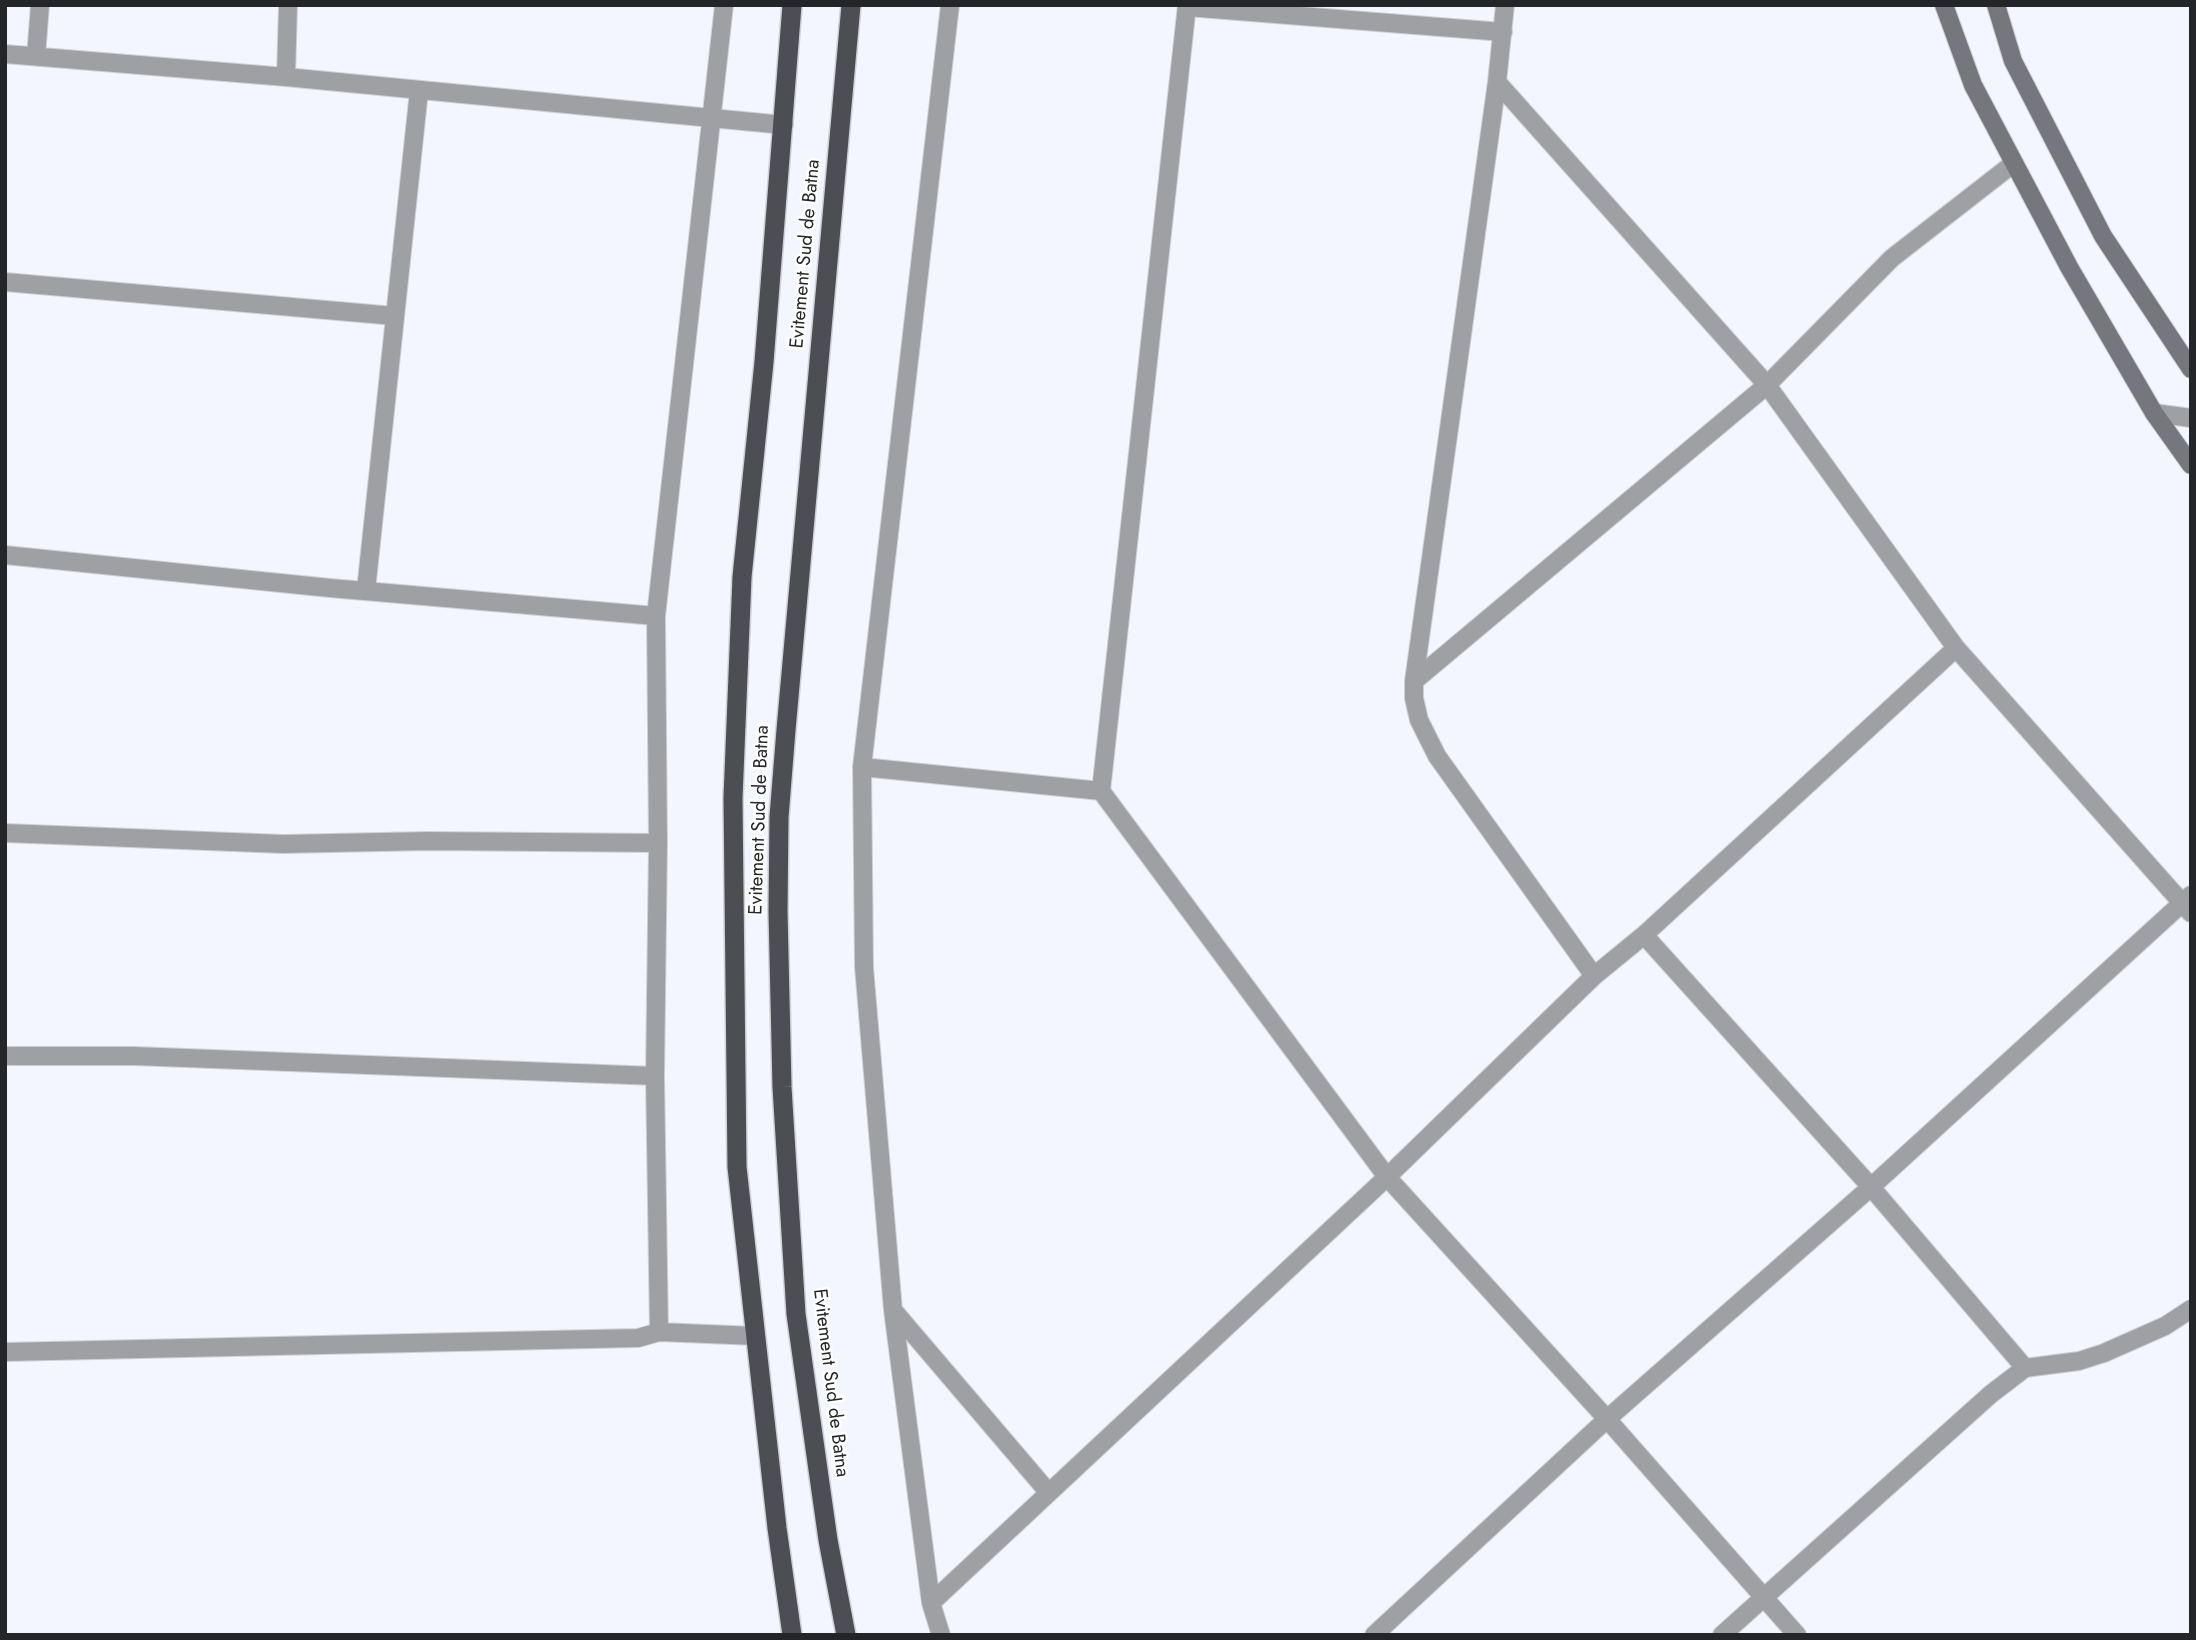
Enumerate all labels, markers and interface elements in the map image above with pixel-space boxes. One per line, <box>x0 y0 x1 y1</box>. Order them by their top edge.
street label: Evitement Sud de Batna <box>786 159 826 349</box>
street label: Evitement Sud de Batna <box>745 725 775 915</box>
street label: Evitement Sud de Batna <box>807 1288 853 1478</box>

